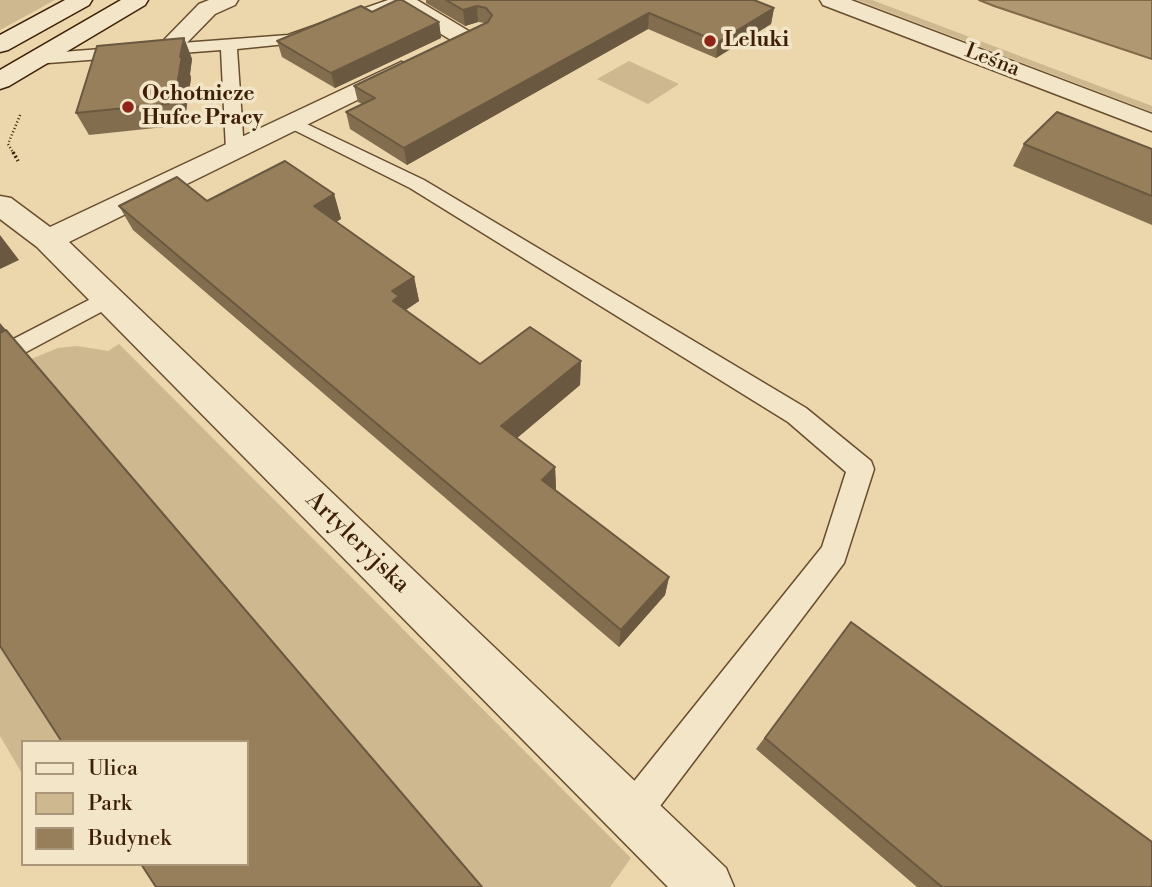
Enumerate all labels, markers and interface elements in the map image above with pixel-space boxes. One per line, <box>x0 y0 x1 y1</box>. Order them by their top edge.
place label: Leluki <box>724 28 789 54</box>
marker: Leluki <box>702 33 718 49</box>
street label: Leśna <box>961 39 1023 83</box>
place label: Ochotnicze Hufce Pracy <box>142 82 263 132</box>
marker: Ochotnicze Hufce Pracy <box>120 99 136 115</box>
street label: Artyleryjska <box>299 486 415 600</box>
legend <box>21 740 248 866</box>
text: Ulica <box>88 756 138 782</box>
text: Park <box>88 791 132 817</box>
text: Budynek <box>88 826 171 852</box>

